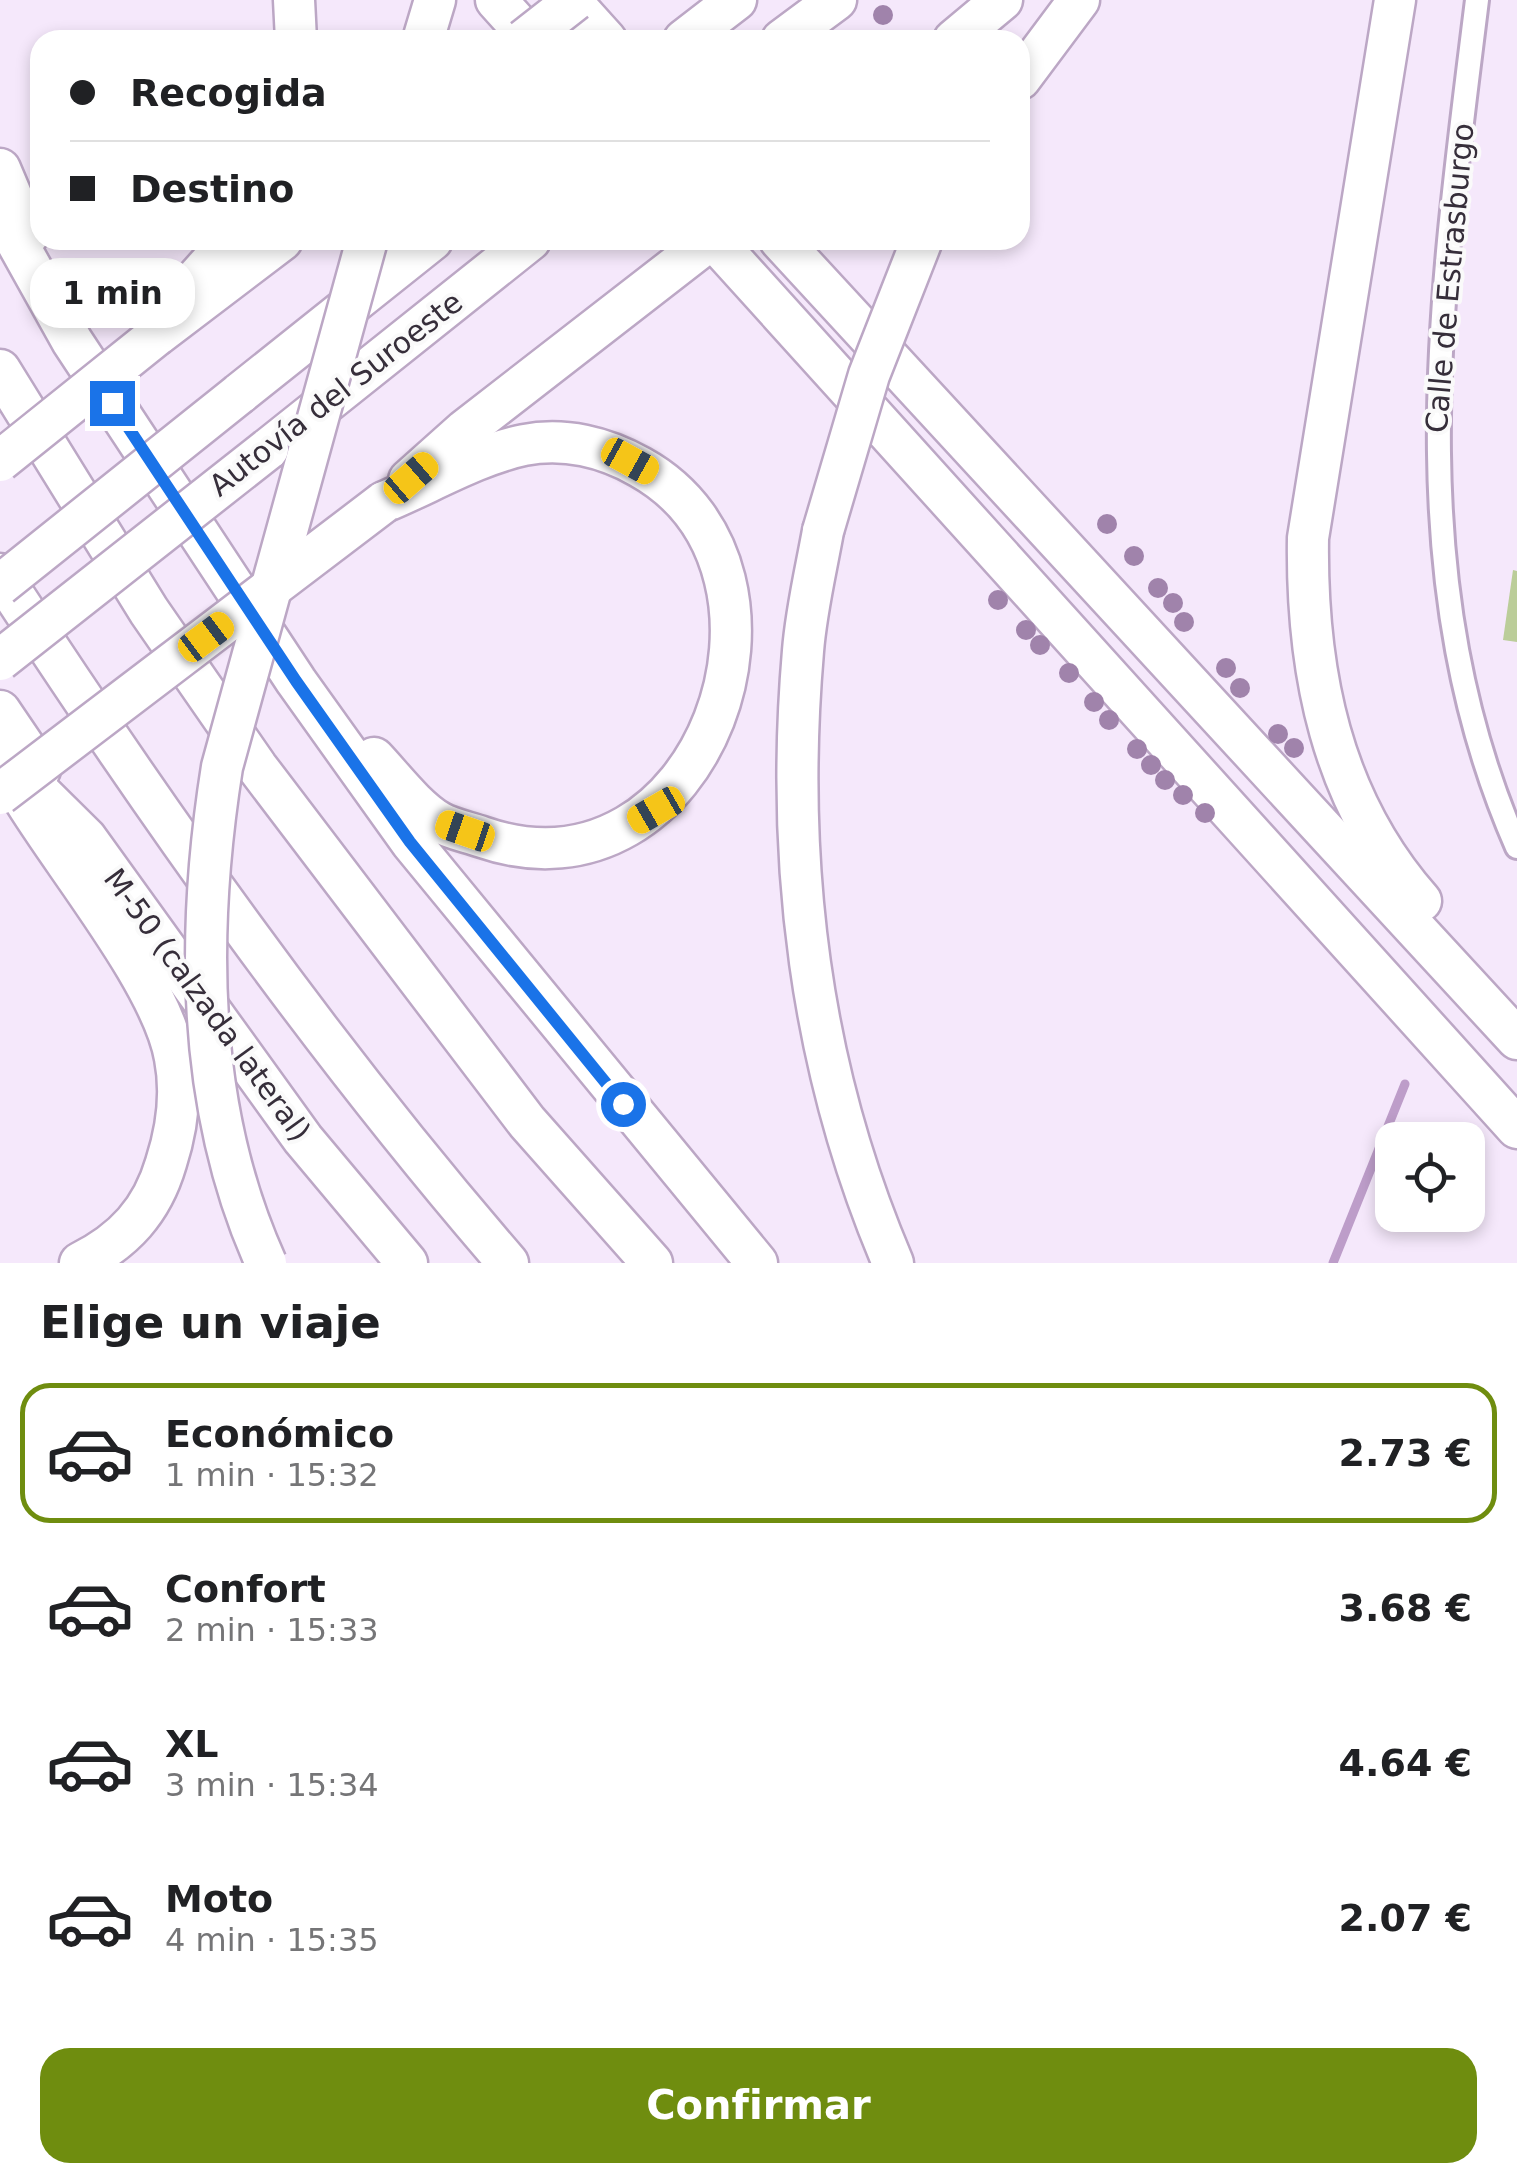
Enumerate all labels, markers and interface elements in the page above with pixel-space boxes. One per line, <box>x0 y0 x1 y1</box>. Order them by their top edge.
text: Recogida <box>130 71 327 115</box>
street label: Calle de Estrasburgo <box>1419 122 1480 434</box>
text: Destino <box>130 167 294 211</box>
callout: 1 min <box>29 258 194 328</box>
text: 1 min <box>62 274 163 312</box>
street label: Autovía del Suroeste <box>202 284 469 503</box>
route end <box>90 381 135 426</box>
car <box>596 433 664 489</box>
car <box>379 447 443 509</box>
car <box>173 607 239 667</box>
car <box>623 782 689 838</box>
car <box>432 807 498 855</box>
street label: M-50 (calzada lateral) <box>97 862 318 1148</box>
route start <box>601 1082 646 1127</box>
map controls <box>1375 1122 1485 1232</box>
button: locate <box>1375 1122 1485 1232</box>
text: Elige un viaje <box>40 1296 381 1349</box>
icon: car <box>45 1408 135 1498</box>
text: Económico <box>165 1412 394 1456</box>
text: 2.73 € <box>1339 1431 1472 1475</box>
text: 1 min · 15:32 <box>165 1456 379 1494</box>
icon: car <box>45 1563 135 1653</box>
text: Confort <box>165 1567 326 1611</box>
text: 3.68 € <box>1339 1586 1472 1630</box>
text: 2 min · 15:33 <box>165 1611 379 1649</box>
icon: car <box>45 1718 135 1808</box>
text: XL <box>165 1722 219 1766</box>
text: 4.64 € <box>1339 1741 1472 1785</box>
text: 3 min · 15:34 <box>165 1766 379 1804</box>
icon: car <box>45 1873 135 1963</box>
text: Moto <box>165 1877 273 1921</box>
text: 2.07 € <box>1339 1896 1472 1940</box>
text: 4 min · 15:35 <box>165 1921 379 1959</box>
button: Confirmar <box>40 2048 1477 2163</box>

